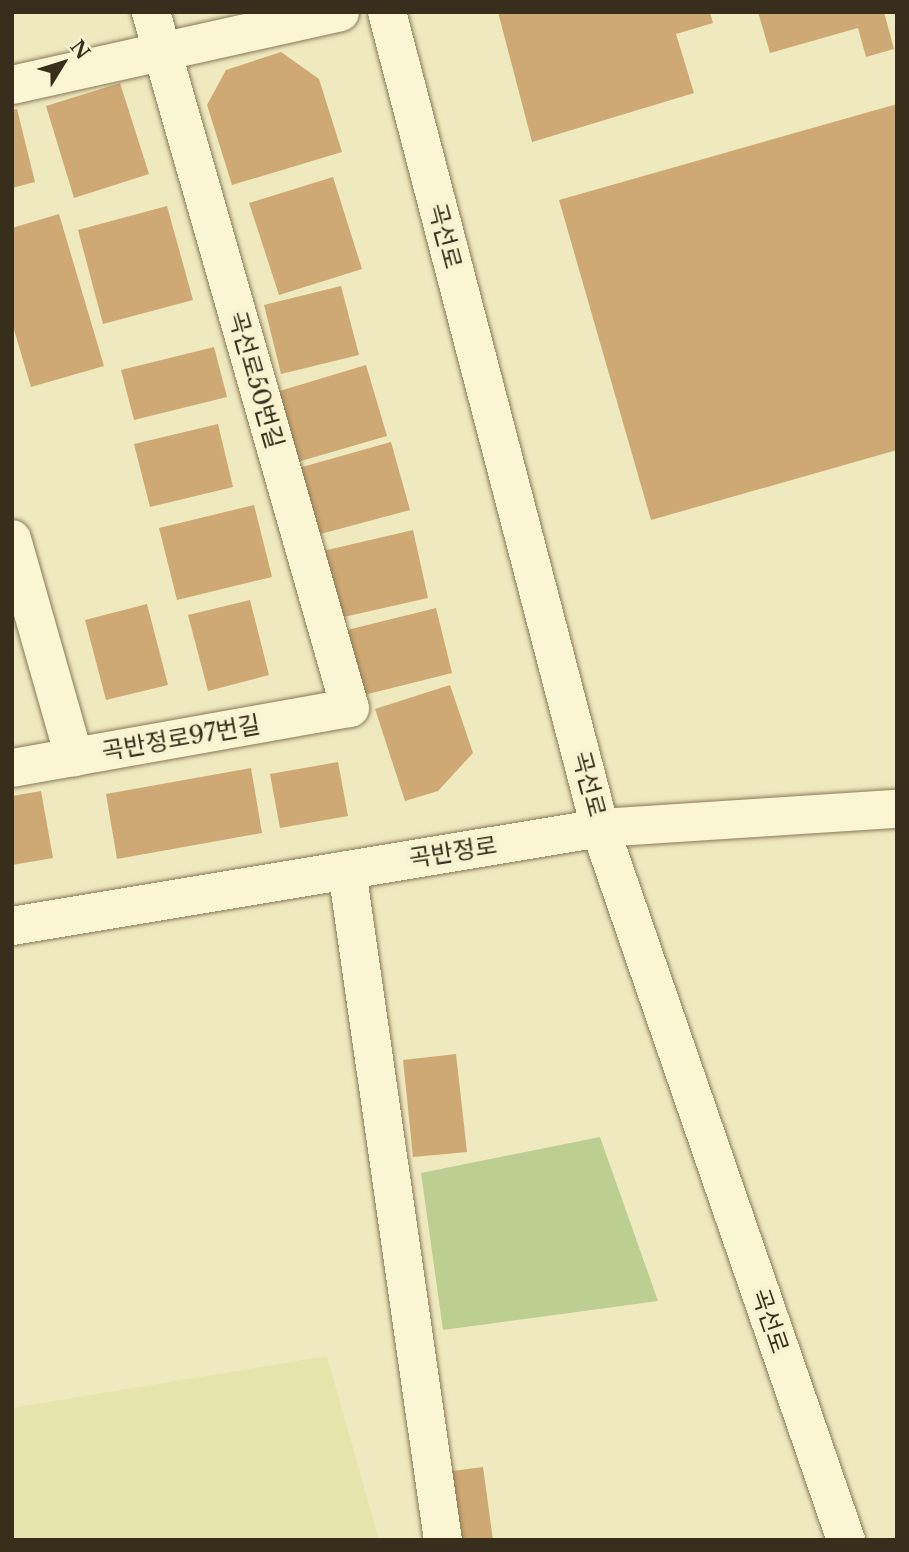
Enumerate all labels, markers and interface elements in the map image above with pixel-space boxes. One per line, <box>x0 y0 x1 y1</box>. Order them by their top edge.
north arrow <box>28 28 98 98</box>
text: N <box>65 36 95 64</box>
street label: 곡선로 <box>423 200 467 272</box>
street label: 곡선로50번길 <box>223 308 289 452</box>
street label: 곡반정로97번길 <box>100 710 262 766</box>
street label: 곡선로 <box>567 748 611 820</box>
street label: 곡반정로 <box>407 831 499 873</box>
street label: 곡선로 <box>746 1285 794 1357</box>

